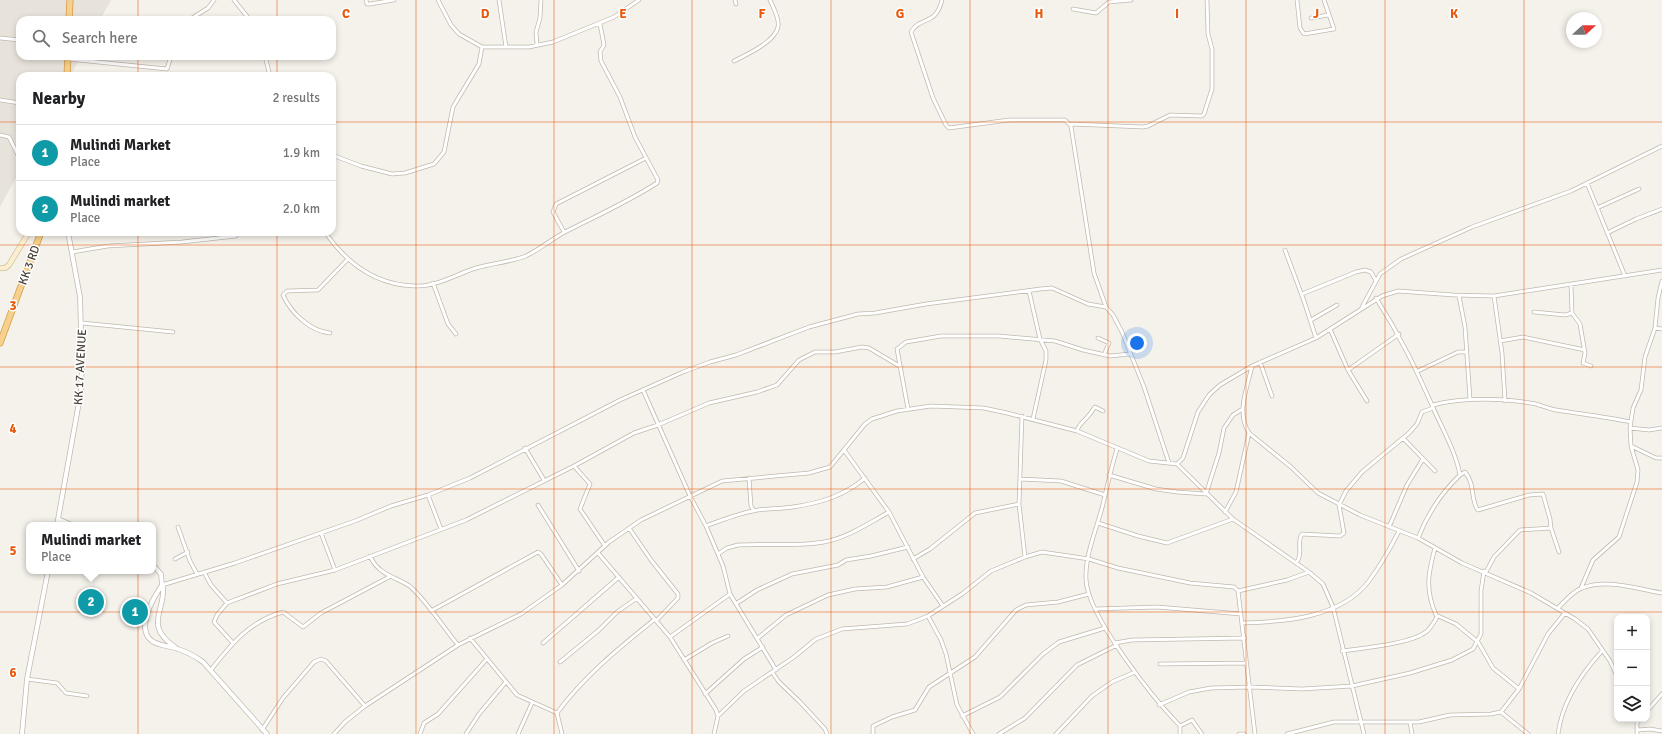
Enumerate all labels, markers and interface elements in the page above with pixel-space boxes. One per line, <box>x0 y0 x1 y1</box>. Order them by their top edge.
text: C <box>342 6 350 22</box>
text: D <box>481 6 490 22</box>
text: E <box>619 6 627 22</box>
text: F <box>759 6 766 22</box>
text: G <box>896 6 904 22</box>
text: H <box>1035 6 1043 22</box>
text: I <box>1175 6 1179 22</box>
text: J <box>1313 6 1319 22</box>
text: K <box>1450 6 1458 22</box>
north arrow <box>1566 12 1602 48</box>
search box <box>16 16 336 60</box>
icon: search <box>30 27 52 49</box>
text: Search here <box>62 29 138 47</box>
text: Nearby <box>32 88 85 109</box>
text: 2 results <box>272 90 320 106</box>
text: Mulindi Market <box>70 136 171 154</box>
text: 1 <box>41 145 49 161</box>
text: 1.9 km <box>283 145 320 161</box>
text: Place <box>70 154 100 170</box>
text: Mulindi market <box>70 192 170 210</box>
text: 2 <box>41 201 49 217</box>
text: 2.0 km <box>283 201 320 217</box>
text: Place <box>70 210 100 226</box>
street label: KK 3 RD <box>15 243 44 287</box>
text: 3 <box>9 298 17 314</box>
street label: KK 17 AVENUE <box>71 329 90 405</box>
your location <box>1127 333 1147 353</box>
text: 4 <box>9 421 17 437</box>
popup <box>26 522 156 574</box>
text: Mulindi market <box>41 531 141 549</box>
text: 5 <box>9 543 17 559</box>
text: Place <box>41 549 71 565</box>
pin: 2 <box>78 587 104 617</box>
pin: 1 <box>122 597 148 627</box>
map controls <box>1614 614 1650 722</box>
button: + <box>1614 614 1650 650</box>
button: − <box>1614 650 1650 686</box>
text: 6 <box>9 665 17 681</box>
button: layers <box>1614 686 1650 722</box>

